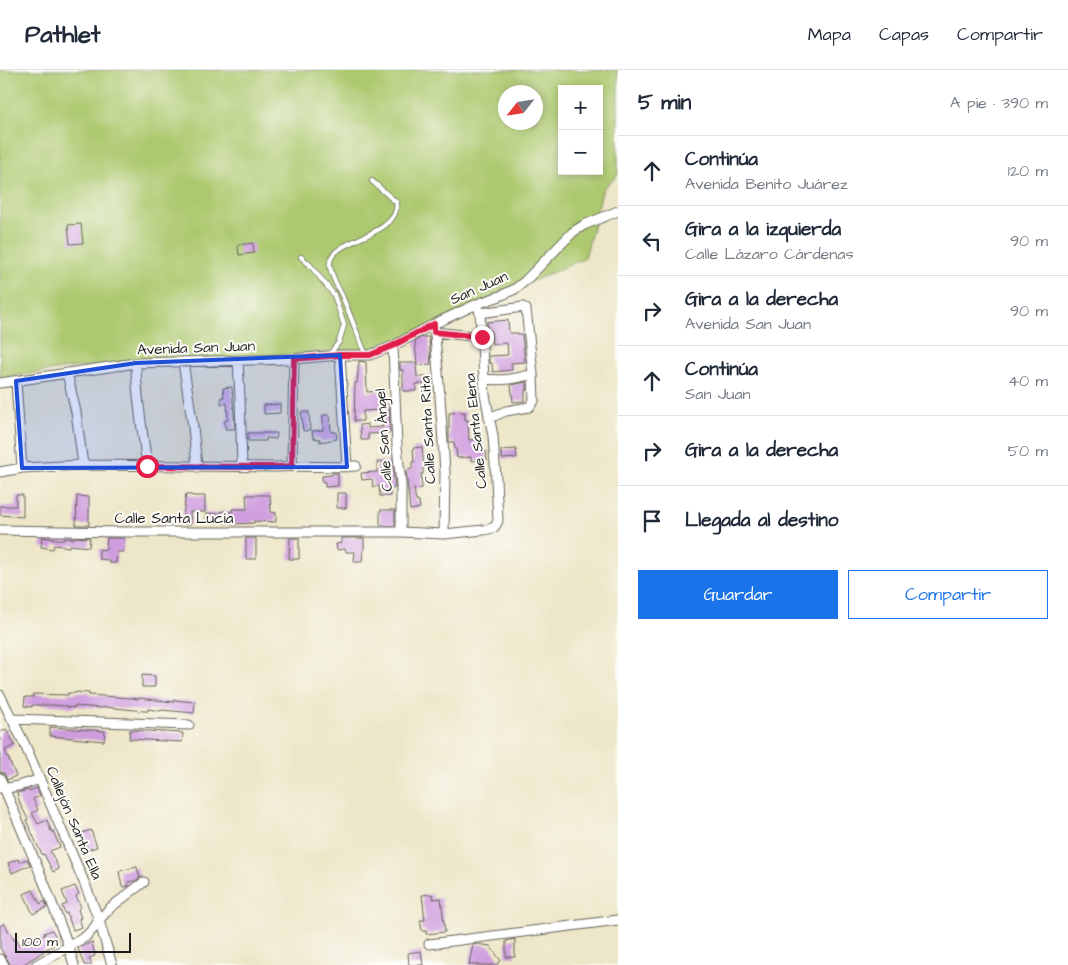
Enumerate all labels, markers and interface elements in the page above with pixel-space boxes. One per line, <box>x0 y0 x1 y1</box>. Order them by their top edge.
text: Pathlet <box>25 18 101 52</box>
text: Mapa <box>808 22 851 47</box>
text: Capas <box>879 22 929 47</box>
text: Compartir <box>957 22 1043 47</box>
north arrow <box>498 85 543 130</box>
map controls <box>558 85 603 175</box>
button: + <box>558 85 603 130</box>
text: 5 min <box>638 88 691 117</box>
text: A pie · 390 m <box>950 92 1048 114</box>
button: − <box>558 130 603 175</box>
text: Continúa <box>685 146 758 173</box>
icon: ahead <box>638 157 666 185</box>
text: 120 m <box>1008 160 1048 182</box>
text: Avenida Benito Juárez <box>685 173 848 195</box>
text: Gira a la izquierda <box>685 216 841 243</box>
icon: left <box>638 227 666 255</box>
text: 90 m <box>1010 230 1048 252</box>
text: Calle Lázaro Cárdenas <box>685 243 853 265</box>
street label: San Juan <box>447 266 512 310</box>
text: Gira a la derecha <box>685 286 838 313</box>
icon: right <box>638 297 666 325</box>
text: 90 m <box>1010 300 1048 322</box>
text: Avenida San Juan <box>685 313 811 335</box>
route end <box>471 326 494 349</box>
street label: Avenida San Juan <box>137 335 256 361</box>
text: Continúa <box>685 356 758 383</box>
icon: ahead <box>638 367 666 395</box>
text: 40 m <box>1008 370 1048 392</box>
street label: Calle Santa Elena <box>459 372 493 490</box>
street label: Calle Santa Rita <box>415 375 441 485</box>
text: San Juan <box>685 383 751 405</box>
street label: Calle San Ángel <box>370 388 399 492</box>
icon: right <box>638 437 666 465</box>
text: Gira a la derecha <box>685 437 838 464</box>
text: 50 m <box>1008 440 1048 462</box>
route start <box>136 455 159 478</box>
icon: arrive <box>638 507 666 535</box>
text: Llegada al destino <box>685 507 838 534</box>
street label: Calle Santa Lucía <box>115 508 234 529</box>
button: Guardar <box>638 570 838 619</box>
button: Compartir <box>848 570 1048 619</box>
street label: Callejón Santa Ella <box>41 763 108 883</box>
scale bar <box>15 930 131 953</box>
text: 100 m <box>22 932 58 952</box>

